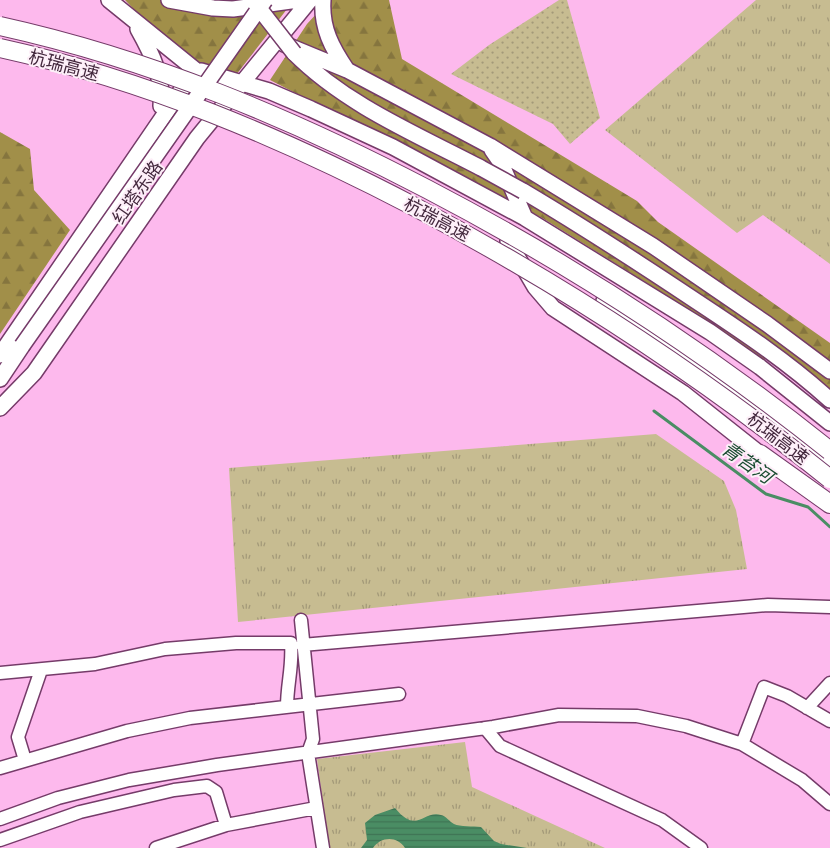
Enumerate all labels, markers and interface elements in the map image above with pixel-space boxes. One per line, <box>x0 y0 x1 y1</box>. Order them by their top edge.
street label: 杭瑞高速 <box>26 43 102 87</box>
street label: 红塔东路 <box>105 155 169 229</box>
street label: 杭瑞高速 <box>399 190 475 248</box>
street label: 杭瑞高速 <box>741 405 815 471</box>
water label: 青苔河 <box>716 434 783 493</box>

